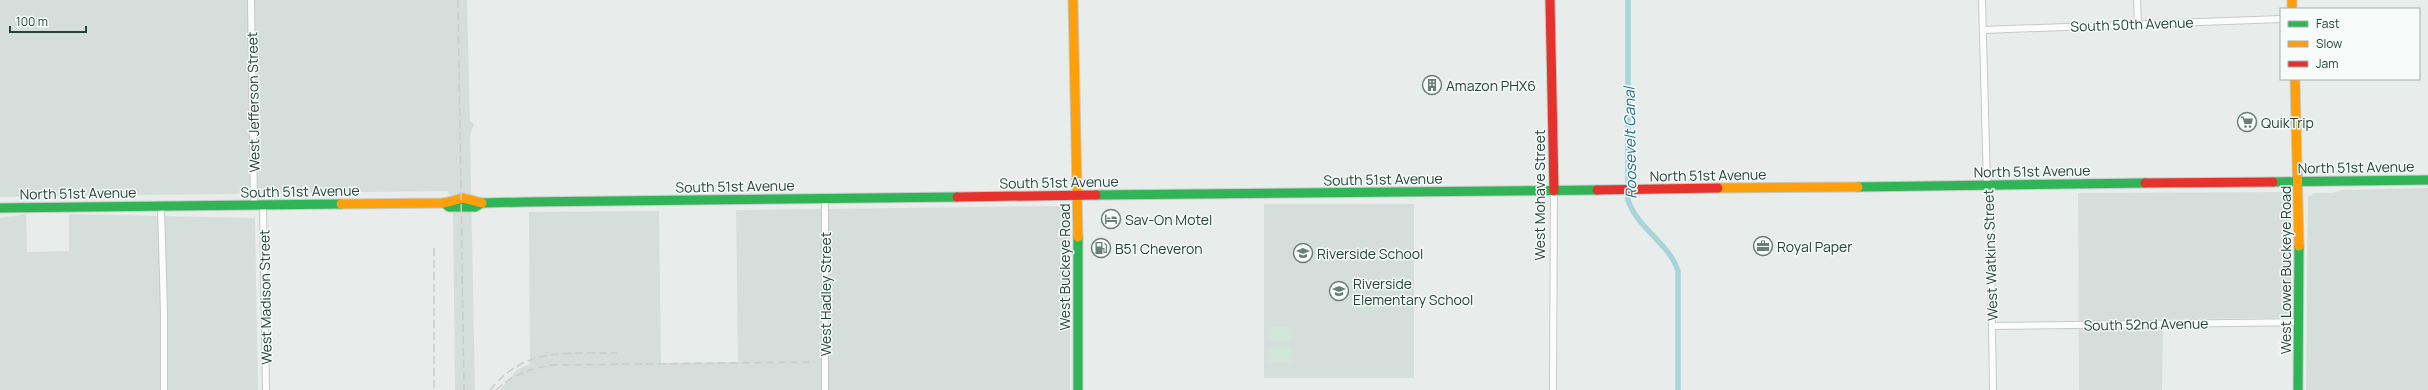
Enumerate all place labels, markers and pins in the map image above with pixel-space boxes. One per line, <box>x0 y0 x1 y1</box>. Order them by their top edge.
building icon: Amazon PHX6 <box>1421 74 1443 96</box>
place label: Amazon PHX6 <box>1446 76 1536 95</box>
supermarket icon: QuikTrip <box>2236 111 2258 133</box>
place label: QuikTrip <box>2261 113 2314 132</box>
hotel icon: Sav-On Motel <box>1100 208 1122 230</box>
place label: Sav-On Motel <box>1125 210 1212 229</box>
office icon: Royal Paper <box>1752 235 1774 257</box>
fuel station icon: B51 Cheveron <box>1090 237 1112 259</box>
place label: Royal Paper <box>1777 237 1852 256</box>
place label: B51 Cheveron <box>1115 239 1203 258</box>
school or university icon: Riverside School <box>1292 242 1314 264</box>
place label: Riverside School <box>1317 244 1423 263</box>
place label: Riverside Elementary School <box>1353 274 1473 309</box>
school or university icon: Riverside Elementary School <box>1328 280 1350 302</box>

